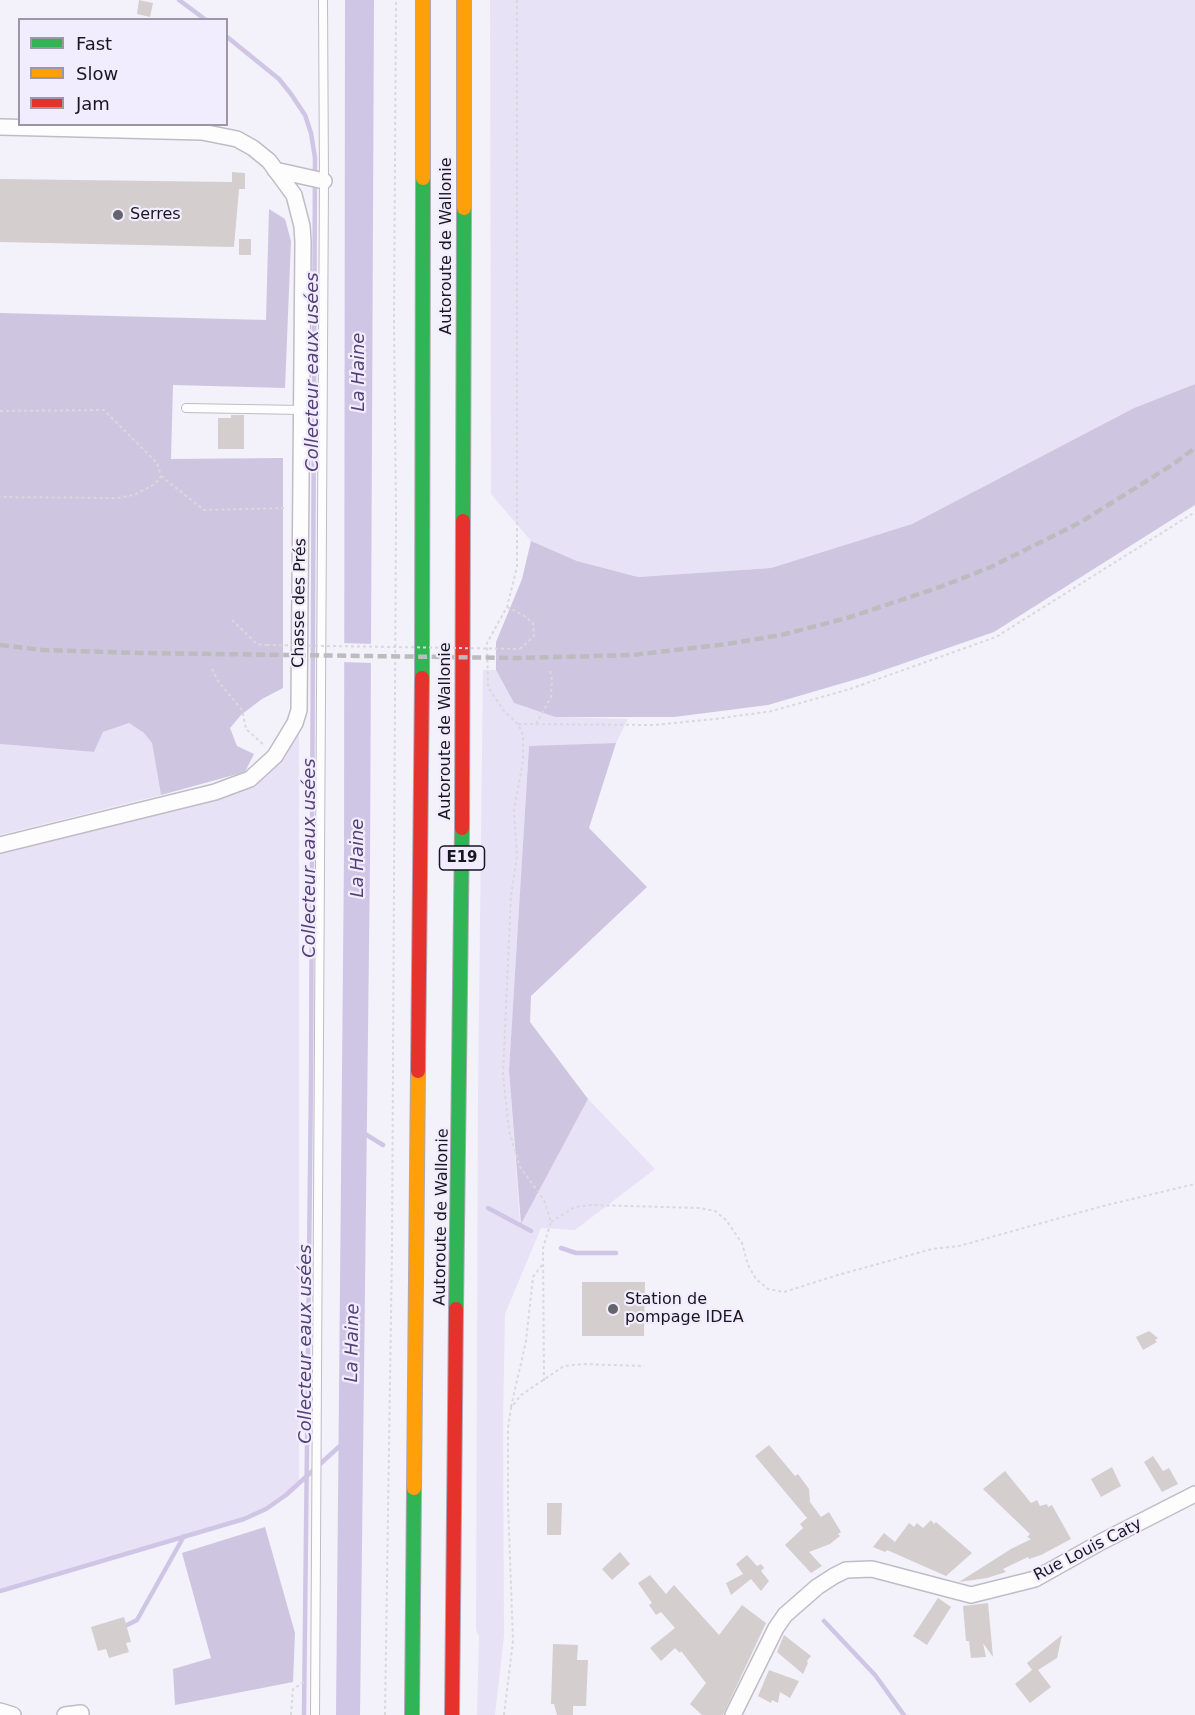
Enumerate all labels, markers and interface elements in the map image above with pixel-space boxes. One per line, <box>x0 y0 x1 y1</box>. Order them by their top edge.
legend <box>18 18 228 126</box>
text: Fast <box>76 33 112 54</box>
text: Slow <box>76 63 118 84</box>
text: Jam <box>76 93 110 114</box>
street label: Autoroute de Wallonie <box>437 157 457 335</box>
place label: Serres <box>130 205 181 225</box>
marker: Serres <box>111 208 125 222</box>
water label: Collecteur eaux usées <box>302 272 324 472</box>
water label: La Haine <box>348 333 370 411</box>
street label: Chasse des Prés <box>289 538 311 668</box>
street label: Autoroute de Wallonie <box>436 642 456 820</box>
water label: Collecteur eaux usées <box>299 758 321 958</box>
water label: La Haine <box>347 819 369 897</box>
road number: E19 <box>440 846 484 870</box>
street label: Autoroute de Wallonie <box>431 1128 453 1306</box>
water label: Collecteur eaux usées <box>295 1244 317 1444</box>
place label: Station de pompage IDEA <box>625 1290 744 1328</box>
marker: Station de pompage IDEA <box>606 1302 620 1316</box>
water label: La Haine <box>342 1303 364 1383</box>
street label: Rue Louis Caty <box>1031 1515 1145 1585</box>

